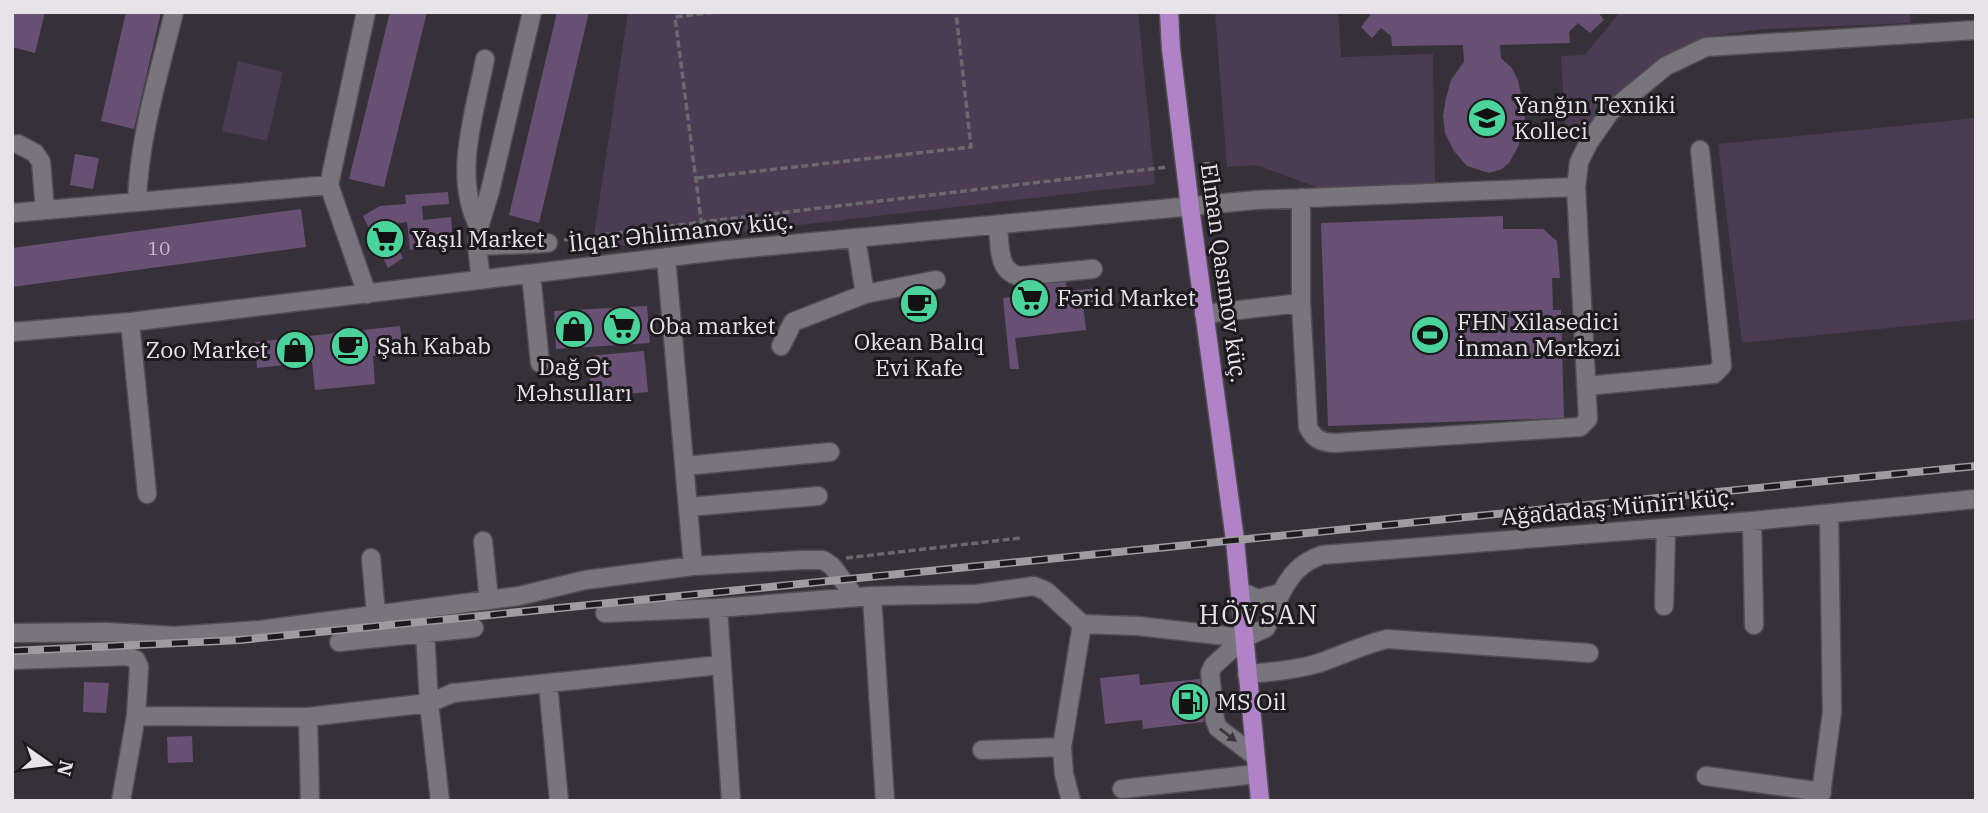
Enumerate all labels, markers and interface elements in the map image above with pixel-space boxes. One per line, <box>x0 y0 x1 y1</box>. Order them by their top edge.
place label: Yanğın Texniki Kolleci <box>1514 89 1676 145</box>
school or university icon: Yanğın Texniki Kolleci <box>1466 97 1508 139</box>
street label: Elman Qasımov küç. <box>1195 161 1255 384</box>
street label: İlqar Əhlimanov küç. <box>567 204 795 258</box>
supermarket icon: Yaşıl Market <box>364 218 406 260</box>
place label: Yaşıl Market <box>412 223 545 253</box>
house number: 10 <box>148 236 170 260</box>
supermarket icon: Fərid Market <box>1009 277 1051 319</box>
place label: Fərid Market <box>1057 282 1196 312</box>
cafe icon: Okean Balıq Evi Kafe <box>898 283 940 325</box>
supermarket icon: Oba market <box>601 305 643 347</box>
place label: FHN Xilasedici İnman Mərkəzi <box>1457 306 1621 362</box>
shop icon: Dağ Ət Məhsulları <box>553 308 595 350</box>
place label: Oba market <box>649 310 776 340</box>
sports icon: FHN Xilasedici İnman Mərkəzi <box>1409 314 1451 356</box>
cafe icon: Şah Kabab <box>329 325 371 367</box>
place label: Okean Balıq Evi Kafe <box>854 326 985 382</box>
shop icon: Zoo Market <box>274 329 316 371</box>
place label: Şah Kabab <box>377 330 491 360</box>
place label: Zoo Market <box>146 334 268 364</box>
place label: Dağ Ət Məhsulları <box>516 351 632 407</box>
street label: Ağadadaş Müniri küç. <box>1500 481 1736 531</box>
district label: HÖVSAN <box>1199 597 1319 631</box>
fuel station icon: MS Oil <box>1169 681 1211 723</box>
place label: MS Oil <box>1217 686 1287 716</box>
one-way arrow <box>1218 728 1237 742</box>
north arrow <box>14 729 84 799</box>
text: N <box>52 758 79 778</box>

